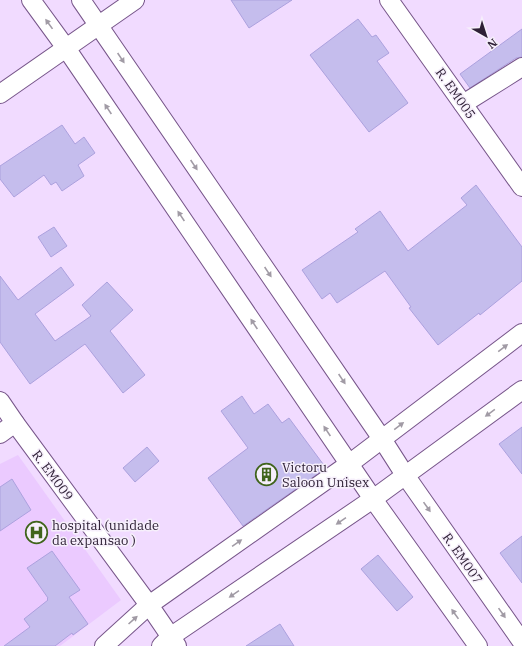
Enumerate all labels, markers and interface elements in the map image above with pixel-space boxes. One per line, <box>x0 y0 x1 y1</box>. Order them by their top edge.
north arrow <box>466 16 506 56</box>
one-way arrow <box>44 18 53 29</box>
text: N <box>484 36 500 52</box>
one-way arrow <box>117 53 125 63</box>
street label: R. EM005 <box>432 64 479 122</box>
one-way arrow <box>104 103 111 115</box>
one-way arrow <box>190 160 198 170</box>
one-way arrow <box>177 211 185 222</box>
one-way arrow <box>264 267 272 278</box>
one-way arrow <box>250 319 258 329</box>
one-way arrow <box>498 343 509 352</box>
one-way arrow <box>338 374 346 385</box>
one-way arrow <box>485 409 496 417</box>
one-way arrow <box>394 422 405 430</box>
one-way arrow <box>323 426 331 437</box>
street label: R. EM009 <box>28 447 77 504</box>
place label: Victoru Saloon Unisex <box>282 459 369 491</box>
building icon: Victoru Saloon Unisex <box>254 461 280 487</box>
one-way arrow <box>423 502 431 512</box>
place label: hospital (unidade da expansao ) <box>52 517 159 549</box>
one-way arrow <box>336 517 346 525</box>
hospital icon: hospital (unidade da expansao ) <box>23 519 49 545</box>
street label: R. EM007 <box>439 529 486 587</box>
one-way arrow <box>232 539 242 547</box>
one-way arrow <box>228 590 239 598</box>
one-way arrow <box>498 608 506 619</box>
one-way arrow <box>451 609 459 619</box>
one-way arrow <box>128 616 137 625</box>

